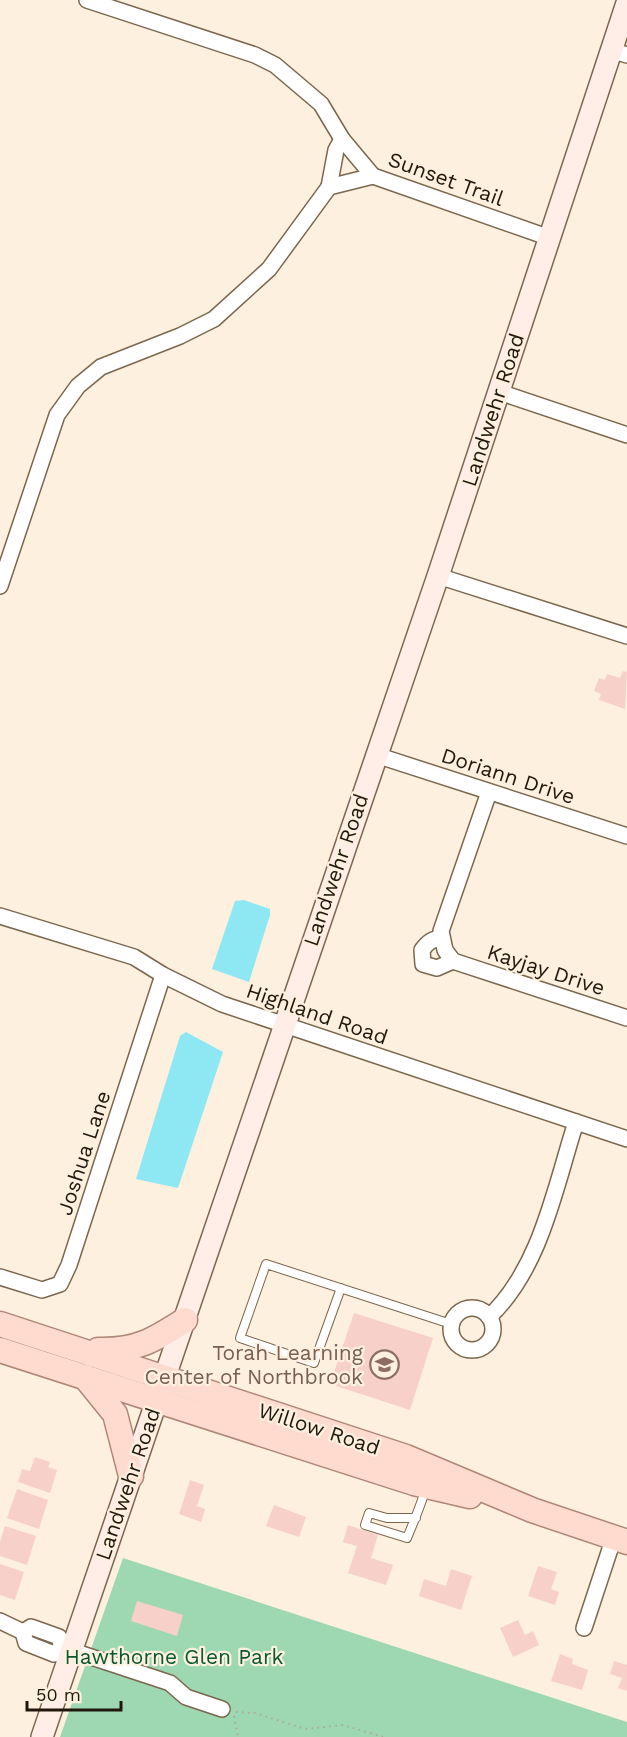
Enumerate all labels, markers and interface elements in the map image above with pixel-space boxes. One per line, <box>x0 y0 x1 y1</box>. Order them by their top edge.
street label: Sunset Trail <box>385 146 508 211</box>
street label: Landwehr Road <box>456 330 529 490</box>
street label: Doriann Drive <box>438 742 578 809</box>
street label: Landwehr Road <box>298 790 373 949</box>
street label: Kayjay Drive <box>484 939 608 1000</box>
street label: Highland Road <box>243 978 391 1049</box>
street label: Joshua Lane <box>52 1087 115 1218</box>
place label: Torah Learning Center of Northbrook <box>144 1340 364 1389</box>
school or university icon: Torah Learning Center of Northbrook <box>368 1349 400 1381</box>
street label: Willow Road <box>255 1397 383 1460</box>
street label: Landwehr Road <box>90 1404 165 1563</box>
park label: Hawthorne Glen Park <box>65 1644 283 1669</box>
scale bar <box>27 1674 122 1712</box>
text: 50 m <box>36 1684 81 1705</box>

